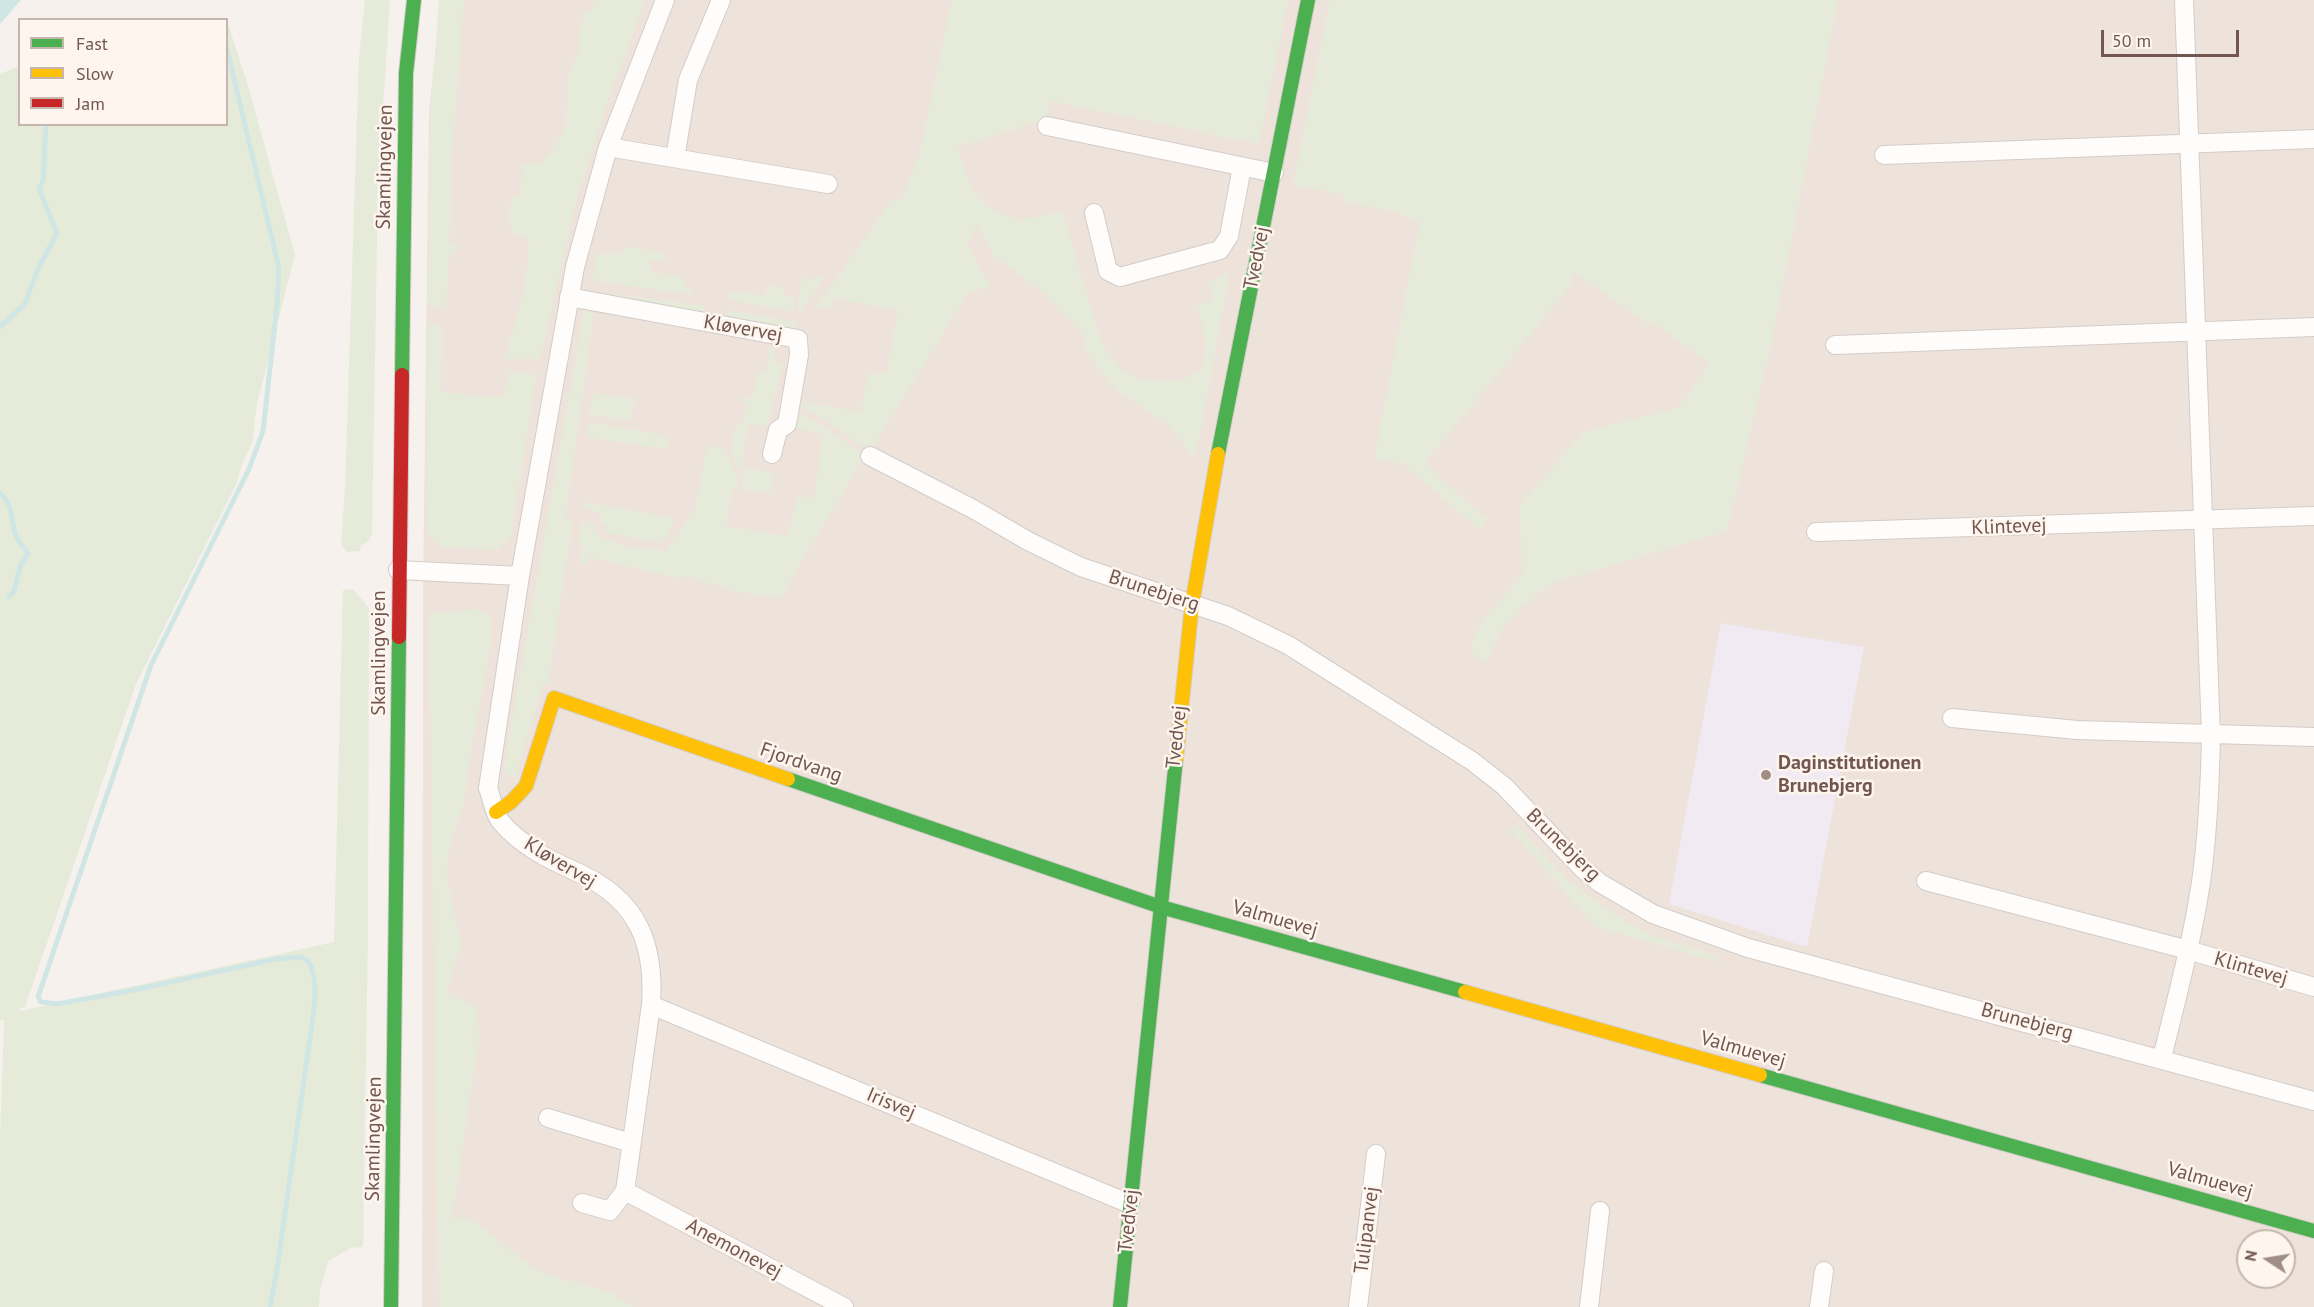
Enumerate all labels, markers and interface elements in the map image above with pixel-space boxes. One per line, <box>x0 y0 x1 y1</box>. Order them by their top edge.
legend <box>18 18 228 126</box>
scale bar <box>2104 18 2242 56</box>
text: 50 m <box>2112 29 2151 52</box>
text: Fast <box>76 32 108 55</box>
text: Slow <box>76 62 114 85</box>
text: Jam <box>76 92 105 115</box>
street label: Skamlingvejen <box>372 104 398 230</box>
street label: Tvedvej <box>1239 224 1275 292</box>
street label: Kløvervej <box>702 310 784 348</box>
street label: Klintevej <box>1971 514 2047 540</box>
street label: Brunebjerg <box>1105 565 1203 617</box>
street label: Skamlingvejen <box>367 590 391 716</box>
street label: Tvedvej <box>1162 704 1192 770</box>
street label: Fjordvang <box>757 738 845 788</box>
place label: Daginstitutionen Brunebjerg <box>1778 751 1921 798</box>
marker: Daginstitutionen Brunebjerg <box>1759 768 1773 782</box>
street label: Brunebjerg <box>1521 804 1605 886</box>
street label: Kløvervej <box>520 832 600 894</box>
street label: Valmuevej <box>1230 895 1320 943</box>
street label: Klintevej <box>2211 947 2291 991</box>
street label: Brunebjerg <box>1978 998 2076 1046</box>
street label: Valmuevej <box>1698 1026 1788 1074</box>
street label: Skamlingvejen <box>361 1076 387 1202</box>
street label: Irisvej <box>863 1083 919 1125</box>
street label: Valmuevej <box>2165 1157 2255 1205</box>
street label: Tulipanvej <box>1350 1185 1384 1275</box>
street label: Tvedvej <box>1114 1188 1144 1254</box>
street label: Anemonevej <box>682 1214 786 1284</box>
north arrow <box>2236 1229 2296 1289</box>
text: N <box>2239 1248 2261 1263</box>

